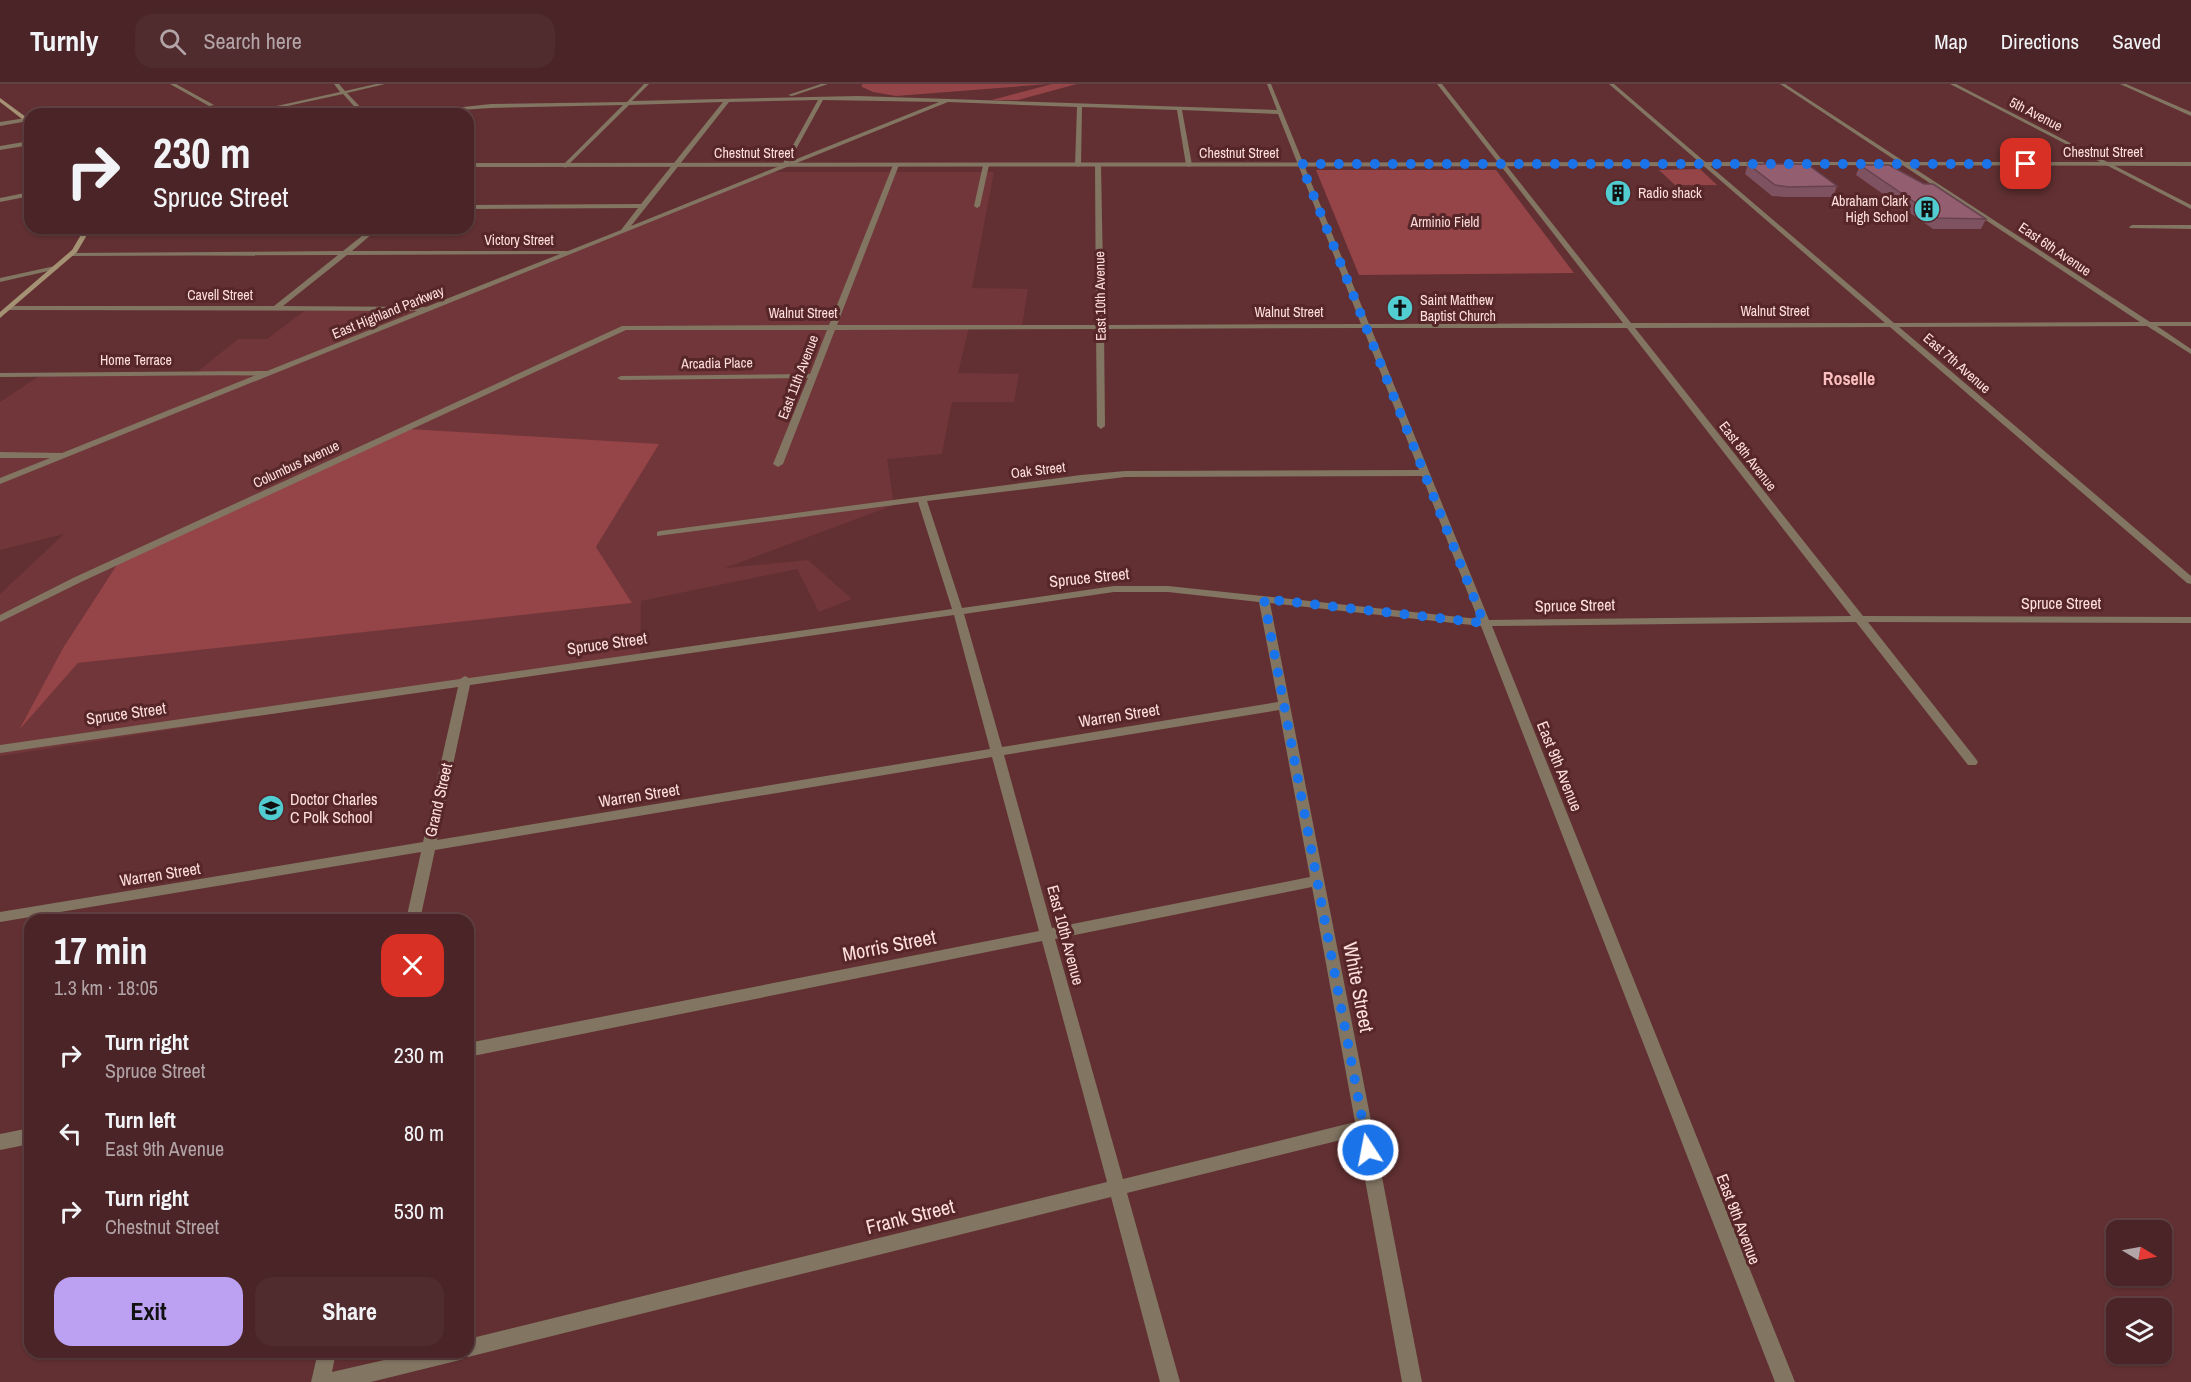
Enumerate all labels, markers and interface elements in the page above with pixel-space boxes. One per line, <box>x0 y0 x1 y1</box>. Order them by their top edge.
search box <box>135 14 555 68</box>
text: Turnly <box>30 22 99 60</box>
icon: search <box>156 25 189 58</box>
text: Search here <box>204 26 302 56</box>
text: Map <box>1934 27 1968 56</box>
text: Directions <box>2001 27 2079 56</box>
text: Saved <box>2112 27 2161 56</box>
street label: 5th Avenue <box>2006 93 2066 135</box>
text: 230 m <box>153 125 251 181</box>
icon: right <box>54 132 132 210</box>
pin <box>2000 138 2051 189</box>
street label: Chestnut Street <box>2063 143 2143 161</box>
street label: Chestnut Street <box>714 144 794 162</box>
street label: Chestnut Street <box>1199 144 1279 162</box>
icon: arrive <box>2009 147 2042 180</box>
building icon: Radio shack <box>1603 178 1633 208</box>
text: Spruce Street <box>153 179 288 215</box>
place label: Radio shack <box>1638 184 1702 202</box>
place label: Abraham Clark High School <box>1830 192 1908 226</box>
building icon: Abraham Clark High School <box>1912 194 1942 224</box>
park label: Arminio Field <box>1410 213 1479 231</box>
street label: East 6th Avenue <box>2015 218 2095 280</box>
street label: Victory Street <box>484 231 554 249</box>
street label: East 10th Avenue <box>1090 251 1110 341</box>
street label: East Highland Parkway <box>329 281 447 343</box>
street label: Cavell Street <box>187 286 253 304</box>
place label: Saint Matthew Baptist Church <box>1420 291 1496 325</box>
church icon: Saint Matthew Baptist Church <box>1385 293 1415 323</box>
street label: Walnut Street <box>1740 302 1810 320</box>
street label: Walnut Street <box>1254 303 1324 321</box>
street label: Walnut Street <box>768 304 838 322</box>
street label: East 7th Avenue <box>1920 329 1994 397</box>
street label: East 11th Avenue <box>774 332 822 422</box>
street label: Home Terrace <box>100 351 172 369</box>
street label: Arcadia Place <box>680 353 753 373</box>
district label: Roselle <box>1823 366 1875 391</box>
street label: East 8th Avenue <box>1715 418 1781 494</box>
street label: Columbus Avenue <box>250 436 342 492</box>
street label: Oak Street <box>1010 458 1066 482</box>
street label: Spruce Street <box>1048 562 1130 592</box>
street label: Spruce Street <box>2021 592 2101 614</box>
street label: Spruce Street <box>1535 593 1616 617</box>
street label: Spruce Street <box>566 626 649 659</box>
street label: Spruce Street <box>85 696 168 729</box>
street label: Warren Street <box>1077 698 1161 732</box>
street label: East 9th Avenue <box>1532 718 1588 814</box>
street label: Grand Street <box>419 761 457 839</box>
street label: Warren Street <box>597 778 681 812</box>
place label: Doctor Charles C Polk School <box>290 788 378 828</box>
school or university icon: Doctor Charles C Polk School <box>256 793 286 823</box>
street label: Warren Street <box>118 857 202 891</box>
street label: East 10th Avenue <box>1042 883 1090 987</box>
street label: Morris Street <box>840 923 939 967</box>
text: 17 min <box>54 927 148 975</box>
button: close <box>381 934 444 997</box>
street label: White Street <box>1337 940 1381 1035</box>
text: 1.3 km · 18:05 <box>54 974 158 1001</box>
text: Turn right <box>105 1027 189 1057</box>
icon: right <box>54 1039 87 1072</box>
text: 230 m <box>394 1040 444 1070</box>
text: Spruce Street <box>105 1057 205 1084</box>
text: Turn left <box>105 1105 176 1135</box>
icon: left <box>54 1117 87 1150</box>
text: 80 m <box>404 1118 444 1148</box>
position arrow <box>1336 1118 1400 1182</box>
text: East 9th Avenue <box>105 1135 224 1162</box>
street label: East 9th Avenue <box>1712 1171 1766 1267</box>
text: Turn right <box>105 1183 189 1213</box>
street label: Frank Street <box>863 1192 957 1240</box>
icon: right <box>54 1195 87 1228</box>
text: 530 m <box>394 1196 444 1226</box>
text: Chestnut Street <box>105 1213 219 1240</box>
north arrow <box>2106 1220 2172 1286</box>
map controls <box>2106 1220 2172 1364</box>
button: Exit <box>54 1277 243 1346</box>
button: Share <box>255 1277 444 1346</box>
button: layers <box>2106 1298 2172 1364</box>

